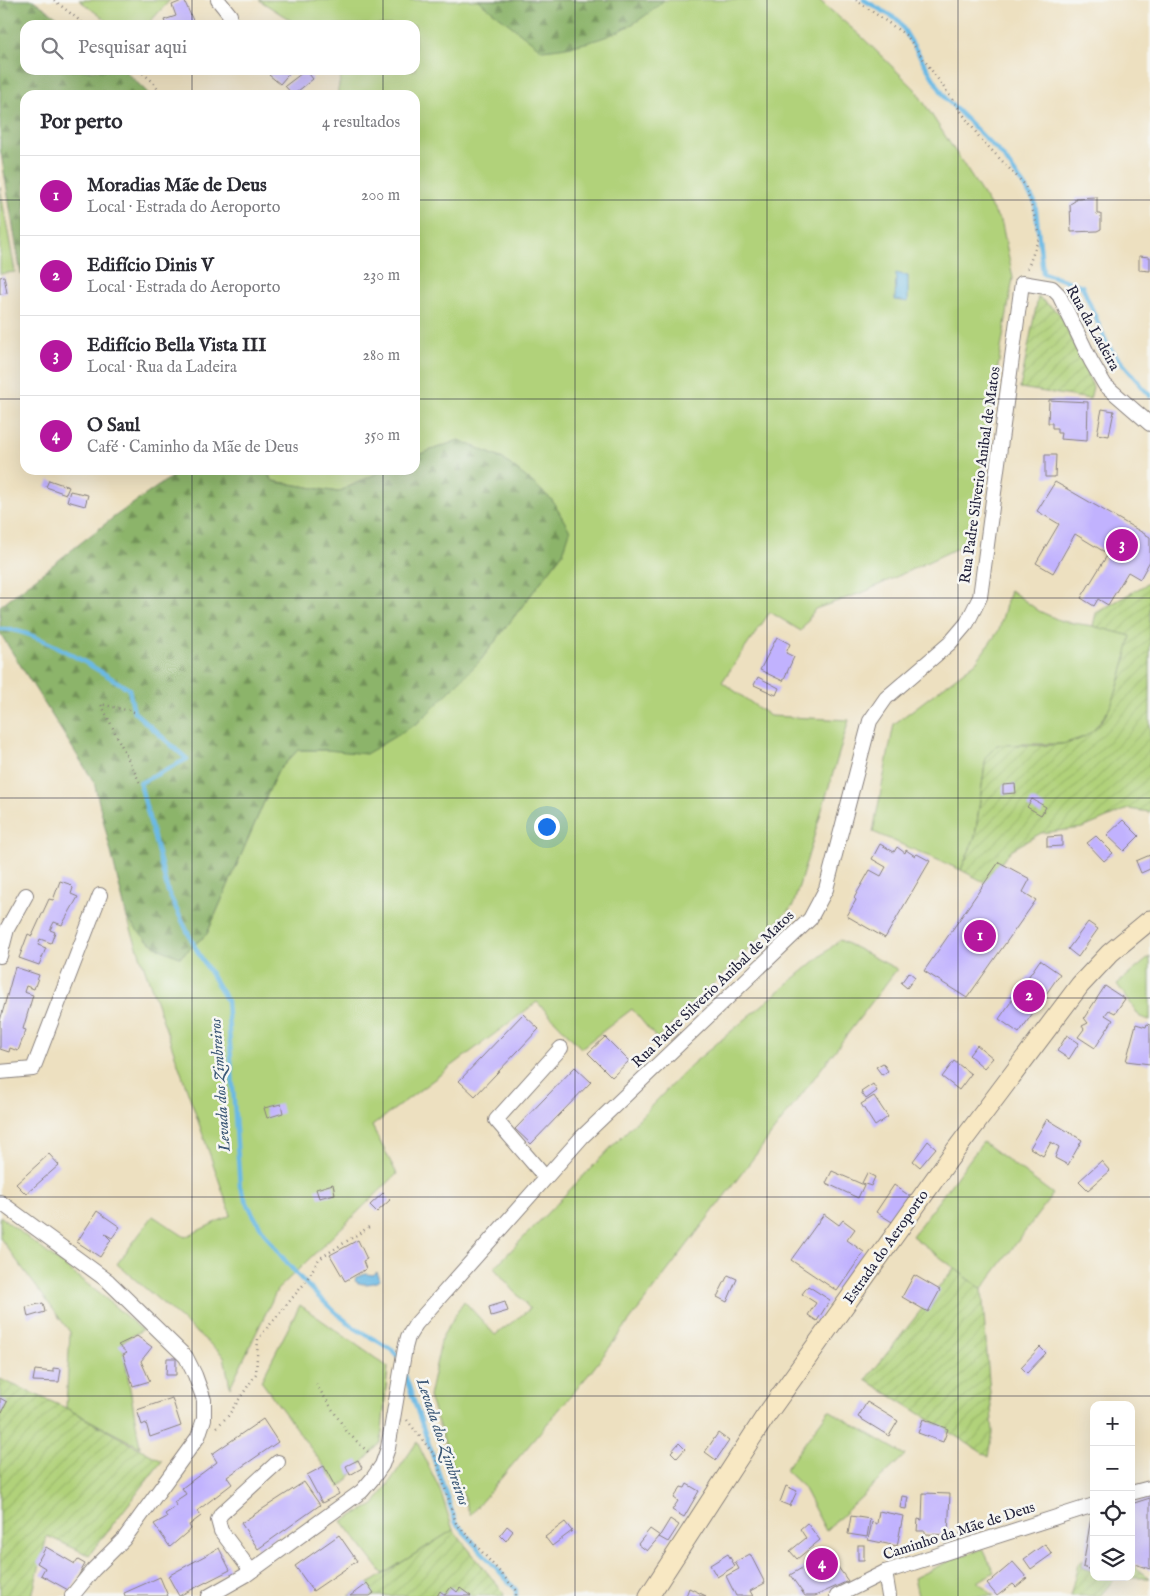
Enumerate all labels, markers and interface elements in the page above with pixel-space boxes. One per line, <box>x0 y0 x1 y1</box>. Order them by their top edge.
search box <box>20 20 420 75</box>
icon: search <box>38 34 66 62</box>
text: Pesquisar aqui <box>78 36 187 60</box>
text: Por perto <box>40 109 122 136</box>
text: 4 resultados <box>322 113 400 133</box>
text: Moradias Mãe de Deus <box>87 174 267 198</box>
text: 1 <box>53 186 59 206</box>
text: 200 m <box>361 186 400 206</box>
text: Local · Estrada do Aeroporto <box>87 198 280 218</box>
text: Edifício Dinis V <box>87 254 214 278</box>
text: 2 <box>52 266 60 286</box>
text: 230 m <box>363 266 400 286</box>
text: Local · Estrada do Aeroporto <box>87 278 280 298</box>
street label: Rua da Ladeira <box>1062 282 1125 374</box>
text: Edifício Bella Vista III <box>87 334 266 358</box>
text: 3 <box>53 346 59 366</box>
text: 280 m <box>363 346 400 366</box>
text: Local · Rua da Ladeira <box>87 358 237 378</box>
street label: Rua Padre Silverio Anibal de Matos <box>955 365 1005 585</box>
text: O Saul <box>87 414 140 438</box>
text: 4 <box>52 426 60 446</box>
text: 350 m <box>365 426 400 446</box>
text: Café · Caminho da Mãe de Deus <box>87 438 298 458</box>
pin: 3 <box>1106 526 1138 564</box>
your location <box>534 814 560 840</box>
street label: Rua Padre Silverio Anibal de Matos <box>628 906 798 1072</box>
pin: 1 <box>964 917 996 955</box>
pin: 2 <box>1013 977 1045 1015</box>
water label: Levada dos Zimbreiros <box>206 1017 236 1153</box>
street label: Estrada do Aeroporto <box>839 1186 933 1308</box>
water label: Levada dos Zimbreiros <box>411 1375 473 1509</box>
map controls <box>1090 1401 1135 1581</box>
button: + <box>1090 1401 1135 1446</box>
button: − <box>1090 1446 1135 1491</box>
button: locate <box>1090 1491 1135 1536</box>
street label: Caminho da Mãe de Deus <box>881 1497 1037 1565</box>
button: layers <box>1090 1536 1135 1581</box>
pin: 4 <box>806 1545 838 1583</box>

